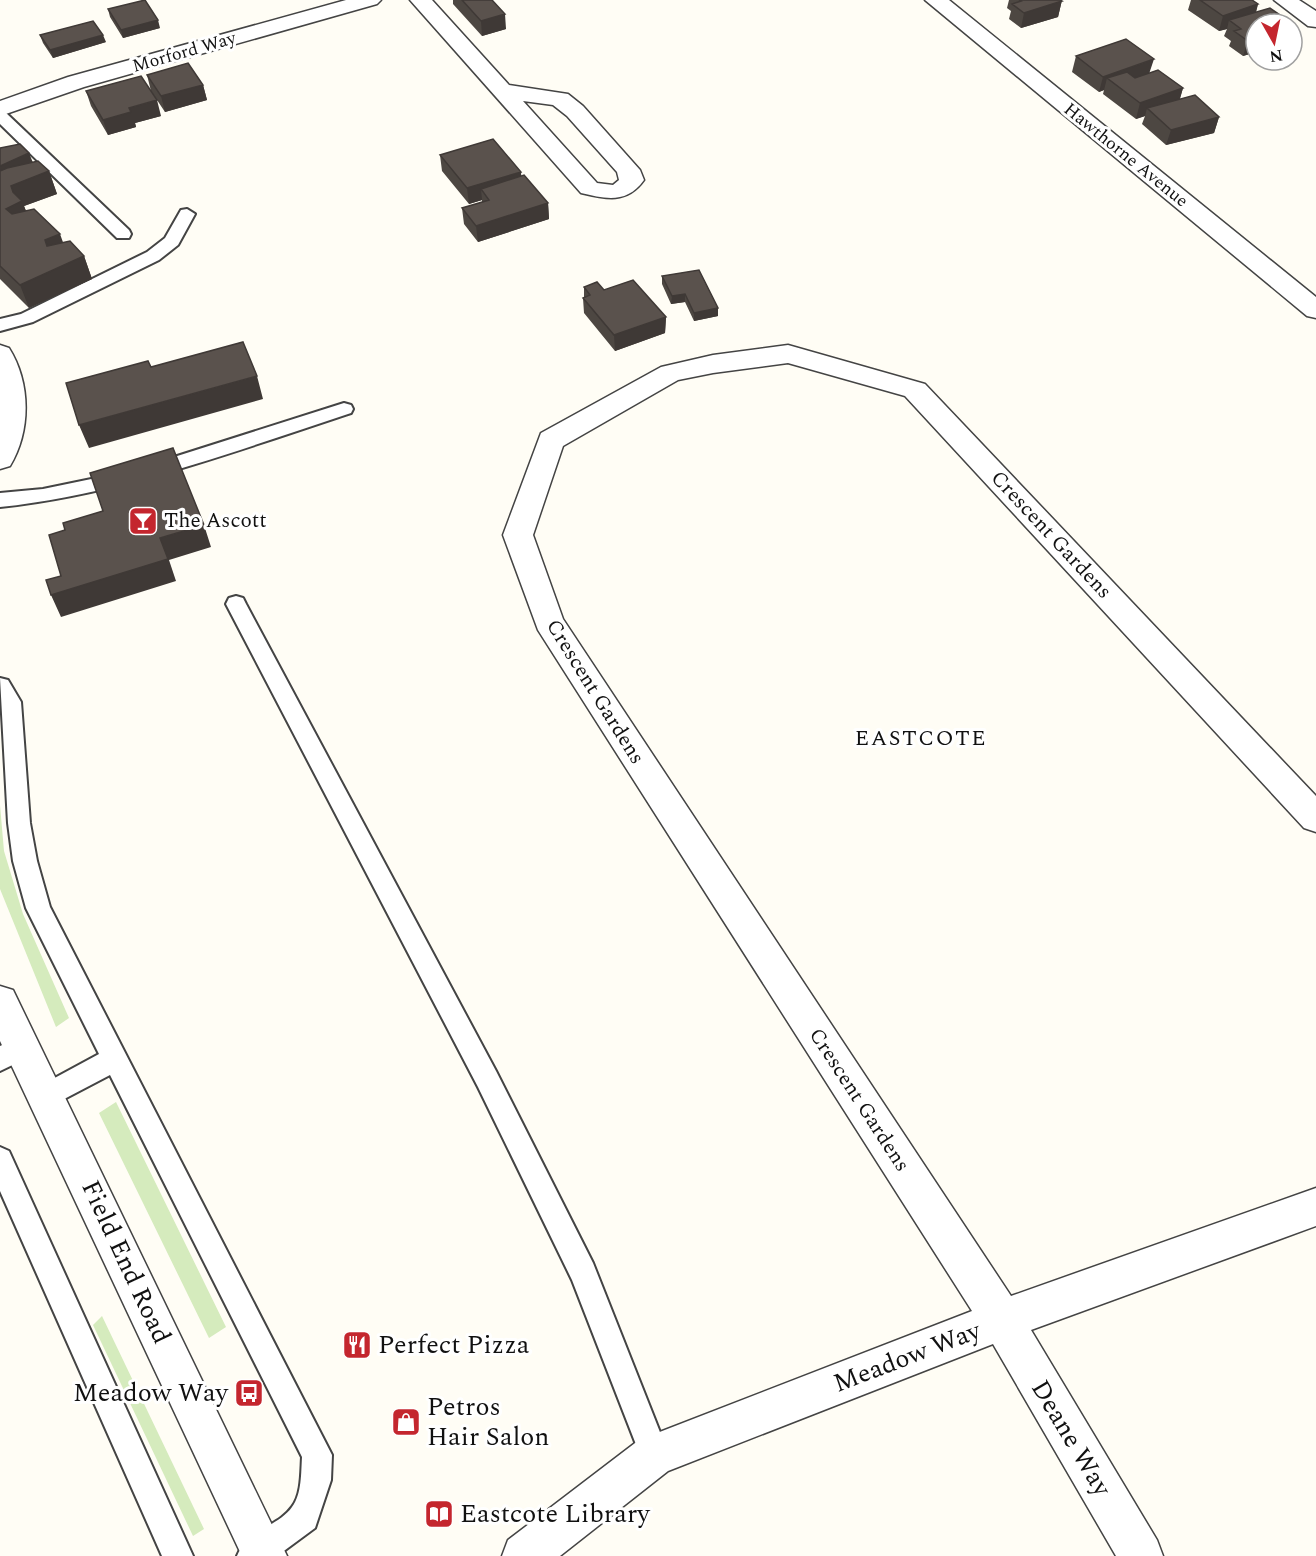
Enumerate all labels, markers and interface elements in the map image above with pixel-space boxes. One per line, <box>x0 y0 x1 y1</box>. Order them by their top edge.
north arrow <box>1244 12 1304 72</box>
street label: Morford Way <box>129 24 240 80</box>
text: N <box>1268 43 1285 69</box>
street label: Hawthorne Avenue <box>1058 96 1194 214</box>
street label: Crescent Gardens <box>983 463 1119 607</box>
bar icon: The Ascott <box>127 505 159 537</box>
place label: The Ascott <box>164 505 267 537</box>
street label: Crescent Gardens <box>537 613 653 771</box>
district label: EASTCOTE <box>855 722 987 755</box>
street label: Crescent Gardens <box>800 1022 918 1178</box>
street label: Field End Road <box>71 1173 181 1351</box>
street label: Meadow Way <box>827 1310 988 1403</box>
place label: Perfect Pizza <box>378 1325 530 1365</box>
restaurant icon: Perfect Pizza <box>341 1329 373 1361</box>
street label: Deane Way <box>1020 1372 1122 1505</box>
place label: Meadow Way <box>73 1373 230 1413</box>
bus stop icon: Meadow Way <box>233 1377 265 1409</box>
place label: Petros Hair Salon <box>427 1387 549 1457</box>
shop icon: Petros Hair Salon <box>390 1406 422 1438</box>
place label: Eastcote Library <box>460 1494 651 1534</box>
library icon: Eastcote Library <box>423 1498 455 1530</box>

